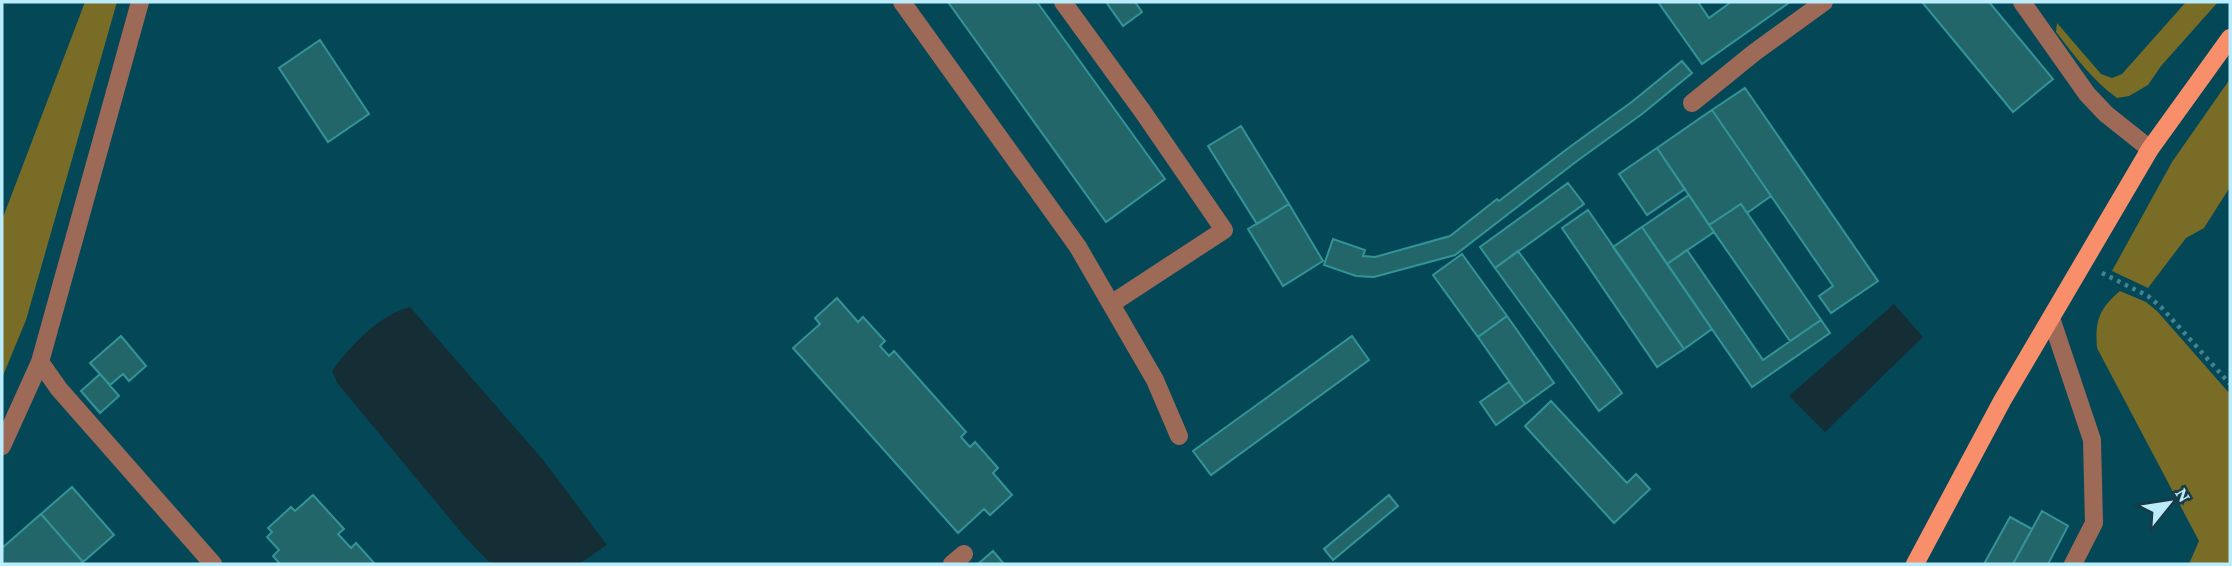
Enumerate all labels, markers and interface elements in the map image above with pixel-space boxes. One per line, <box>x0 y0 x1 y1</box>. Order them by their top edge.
north arrow <box>2134 468 2204 538</box>
text: N <box>2171 484 2196 506</box>

